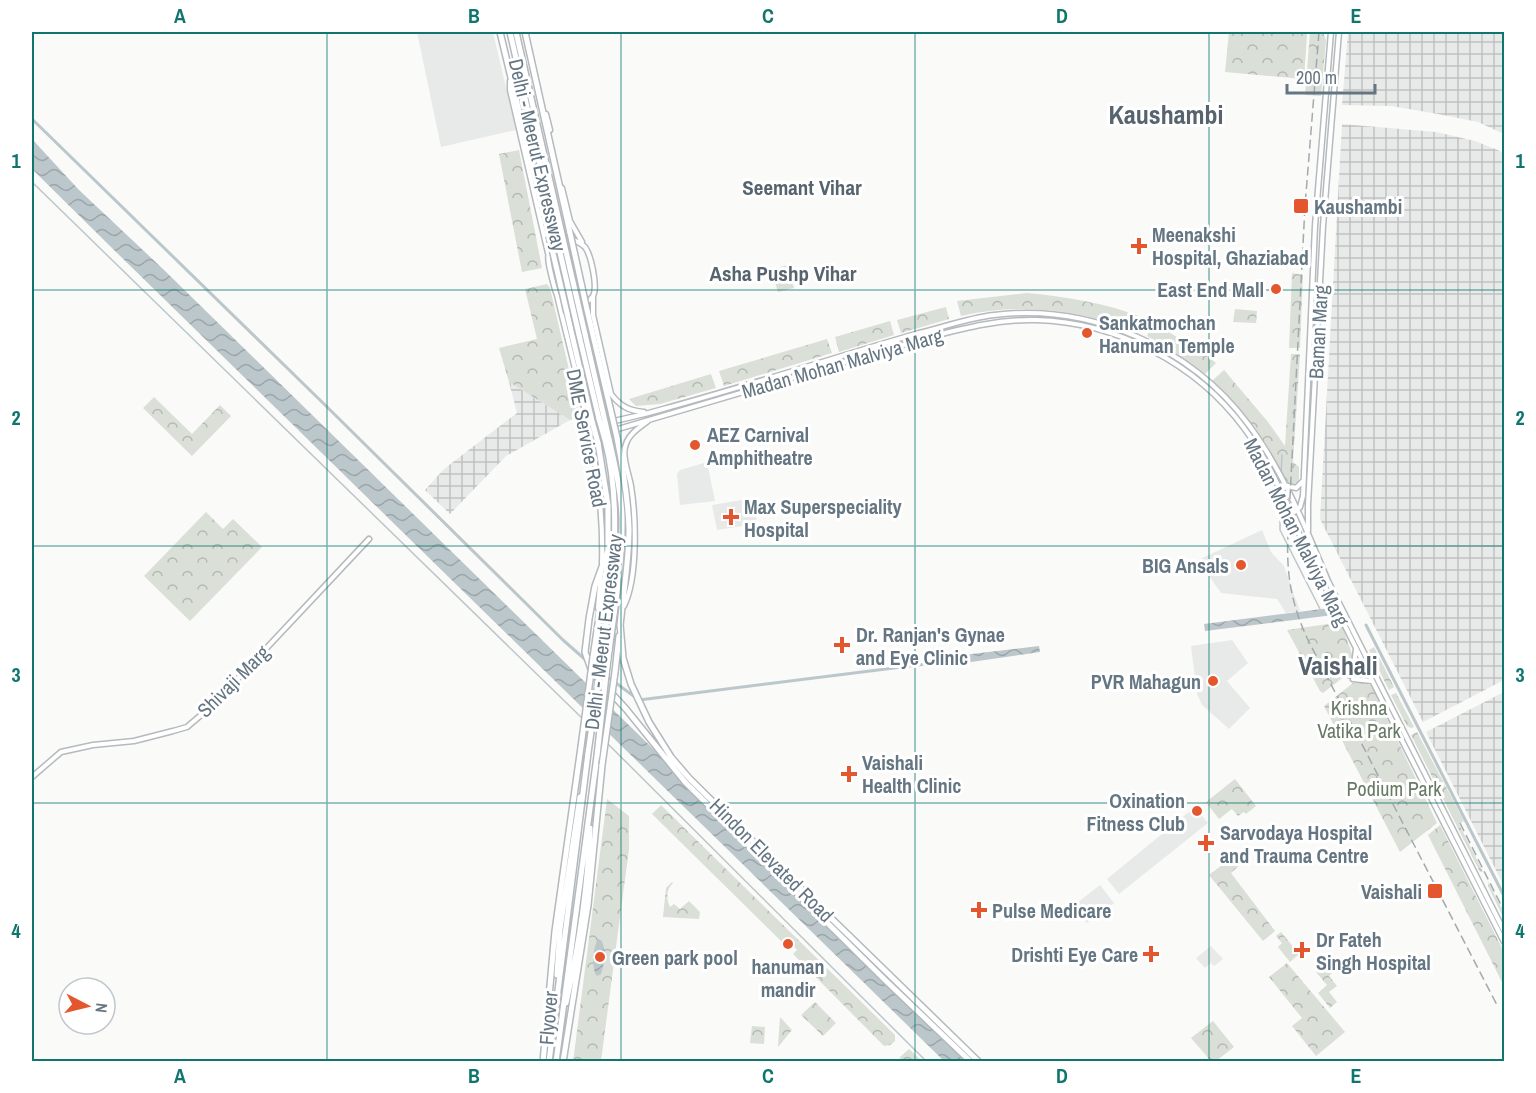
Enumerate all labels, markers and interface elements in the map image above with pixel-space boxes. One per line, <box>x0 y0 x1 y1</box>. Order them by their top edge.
text: A <box>174 2 186 29</box>
text: B <box>468 2 480 29</box>
text: C <box>762 2 774 29</box>
text: D <box>1056 2 1068 29</box>
text: E <box>1351 2 1362 29</box>
street label: Delhi - Meerut Expressway <box>503 56 573 255</box>
scale bar <box>1287 57 1376 95</box>
text: 200 m <box>1296 65 1337 90</box>
district label: Kaushambi <box>1109 97 1223 132</box>
text: 1 <box>11 147 21 174</box>
text: 1 <box>1515 147 1525 174</box>
district label: Seemant Vihar <box>742 173 862 202</box>
place label: Kaushambi <box>1314 193 1402 220</box>
marker: Kaushambi <box>1292 197 1310 215</box>
place label: Meenakshi Hospital, Ghaziabad <box>1152 221 1309 271</box>
marker: Meenakshi Hospital, Ghaziabad <box>1130 237 1148 255</box>
district label: Asha Pushp Vihar <box>709 259 857 288</box>
place label: East End Mall <box>1157 276 1264 303</box>
marker: East End Mall <box>1269 282 1283 296</box>
street label: Baman Marg <box>1302 284 1334 380</box>
place label: Sankatmochan Hanuman Temple <box>1099 309 1235 359</box>
street label: Madan Mohan Malviya Marg <box>738 321 946 405</box>
marker: Sankatmochan Hanuman Temple <box>1080 326 1094 340</box>
street label: DME Service Road <box>560 367 614 509</box>
text: 2 <box>11 404 21 431</box>
text: 2 <box>1515 404 1525 431</box>
place label: AEZ Carnival Amphitheatre <box>707 421 813 471</box>
street label: Madan Mohan Malviya Marg <box>1238 433 1356 631</box>
marker: AEZ Carnival Amphitheatre <box>688 438 702 452</box>
place label: Max Superspeciality Hospital <box>744 493 903 543</box>
marker: Max Superspeciality Hospital <box>722 508 740 526</box>
street label: Delhi - Meerut Expressway <box>578 532 628 731</box>
place label: BIG Ansals <box>1142 552 1229 579</box>
marker: BIG Ansals <box>1234 558 1248 572</box>
place label: Dr. Ranjan's Gynae and Eye Clinic <box>856 621 1005 671</box>
marker: Dr. Ranjan's Gynae and Eye Clinic <box>833 636 851 654</box>
street label: Shivaji Marg <box>191 639 275 723</box>
district label: Vaishali <box>1298 648 1378 683</box>
text: 3 <box>11 661 21 688</box>
text: 3 <box>1515 661 1525 688</box>
place label: PVR Mahagun <box>1091 668 1201 695</box>
marker: PVR Mahagun <box>1206 674 1220 688</box>
park label: Krishna Vatika Park <box>1317 694 1402 744</box>
place label: Vaishali Health Clinic <box>862 749 961 799</box>
marker: Vaishali Health Clinic <box>840 765 858 783</box>
park label: Podium Park <box>1347 775 1442 802</box>
place label: Oxination Fitness Club <box>1087 787 1185 837</box>
street label: Hindon Elevated Road <box>704 792 840 928</box>
marker: Oxination Fitness Club <box>1190 804 1204 818</box>
place label: Sarvodaya Hospital and Trauma Centre <box>1220 819 1372 869</box>
marker: Sarvodaya Hospital and Trauma Centre <box>1197 834 1215 852</box>
place label: Vaishali <box>1361 878 1422 905</box>
marker: Vaishali <box>1426 882 1444 900</box>
place label: Pulse Medicare <box>992 897 1111 924</box>
marker: Pulse Medicare <box>970 901 988 919</box>
text: 4 <box>11 917 21 944</box>
text: 4 <box>1515 917 1525 944</box>
place label: Dr Fateh Singh Hospital <box>1316 926 1431 976</box>
marker: hanuman mandir <box>781 937 795 951</box>
place label: Drishti Eye Care <box>1011 941 1138 968</box>
marker: Dr Fateh Singh Hospital <box>1293 941 1311 959</box>
place label: Green park pool <box>612 944 738 971</box>
marker: Drishti Eye Care <box>1142 945 1160 963</box>
marker: Green park pool <box>593 950 607 964</box>
place label: hanuman mandir <box>752 953 824 1003</box>
north arrow <box>57 976 117 1036</box>
street label: Flyover <box>532 990 564 1046</box>
text: N <box>90 1002 113 1014</box>
text: A <box>174 1062 186 1089</box>
text: B <box>468 1062 480 1089</box>
text: C <box>762 1062 774 1089</box>
text: D <box>1056 1062 1068 1089</box>
text: E <box>1351 1062 1362 1089</box>

